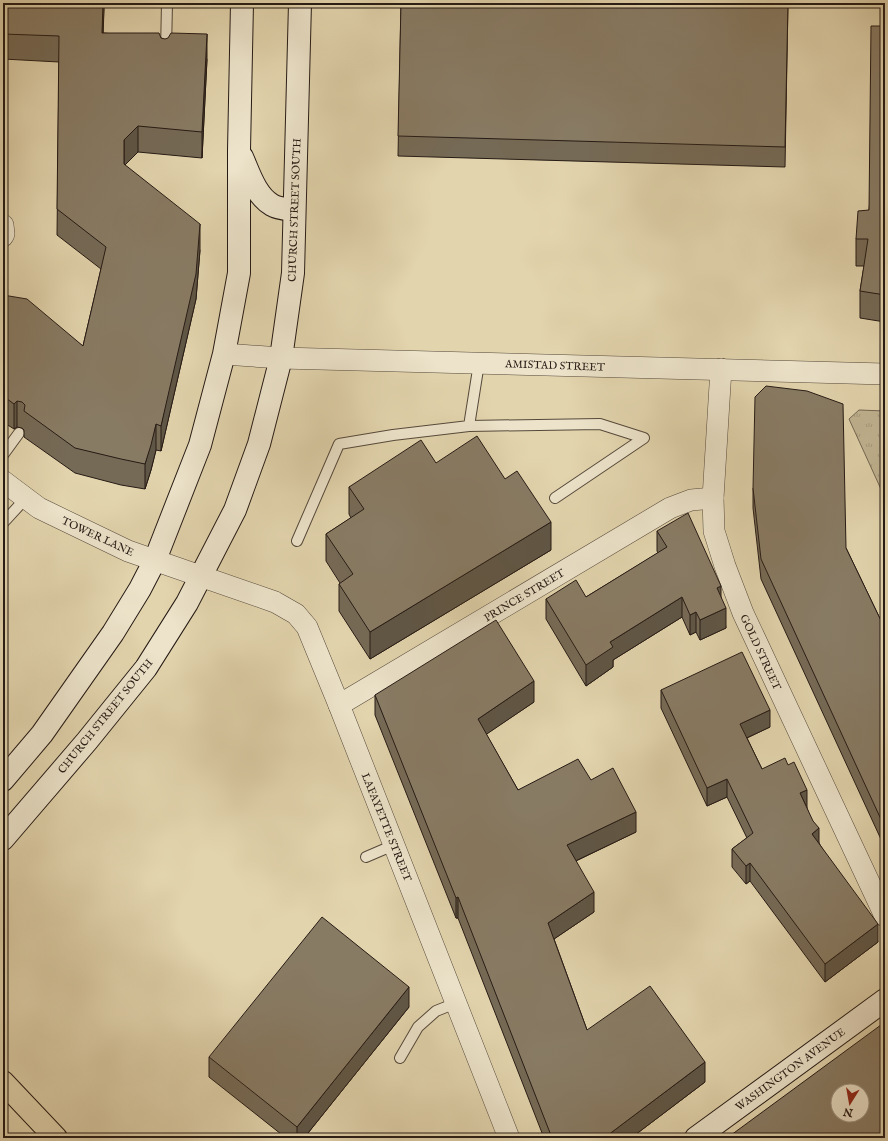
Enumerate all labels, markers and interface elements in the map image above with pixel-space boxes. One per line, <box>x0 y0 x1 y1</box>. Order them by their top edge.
street label: CHURCH STREET SOUTH <box>285 137 305 282</box>
street label: AMISTAD STREET <box>504 357 605 375</box>
street label: TOWER LANE <box>59 514 136 560</box>
street label: PRINCE STREET <box>482 566 568 626</box>
street label: GOLD STREET <box>736 612 784 693</box>
street label: CHURCH STREET SOUTH <box>55 656 157 777</box>
street label: LAFAYETTE STREET <box>358 771 414 884</box>
street label: WASHINGTON AVENUE <box>733 1025 847 1113</box>
north arrow <box>830 1083 870 1123</box>

